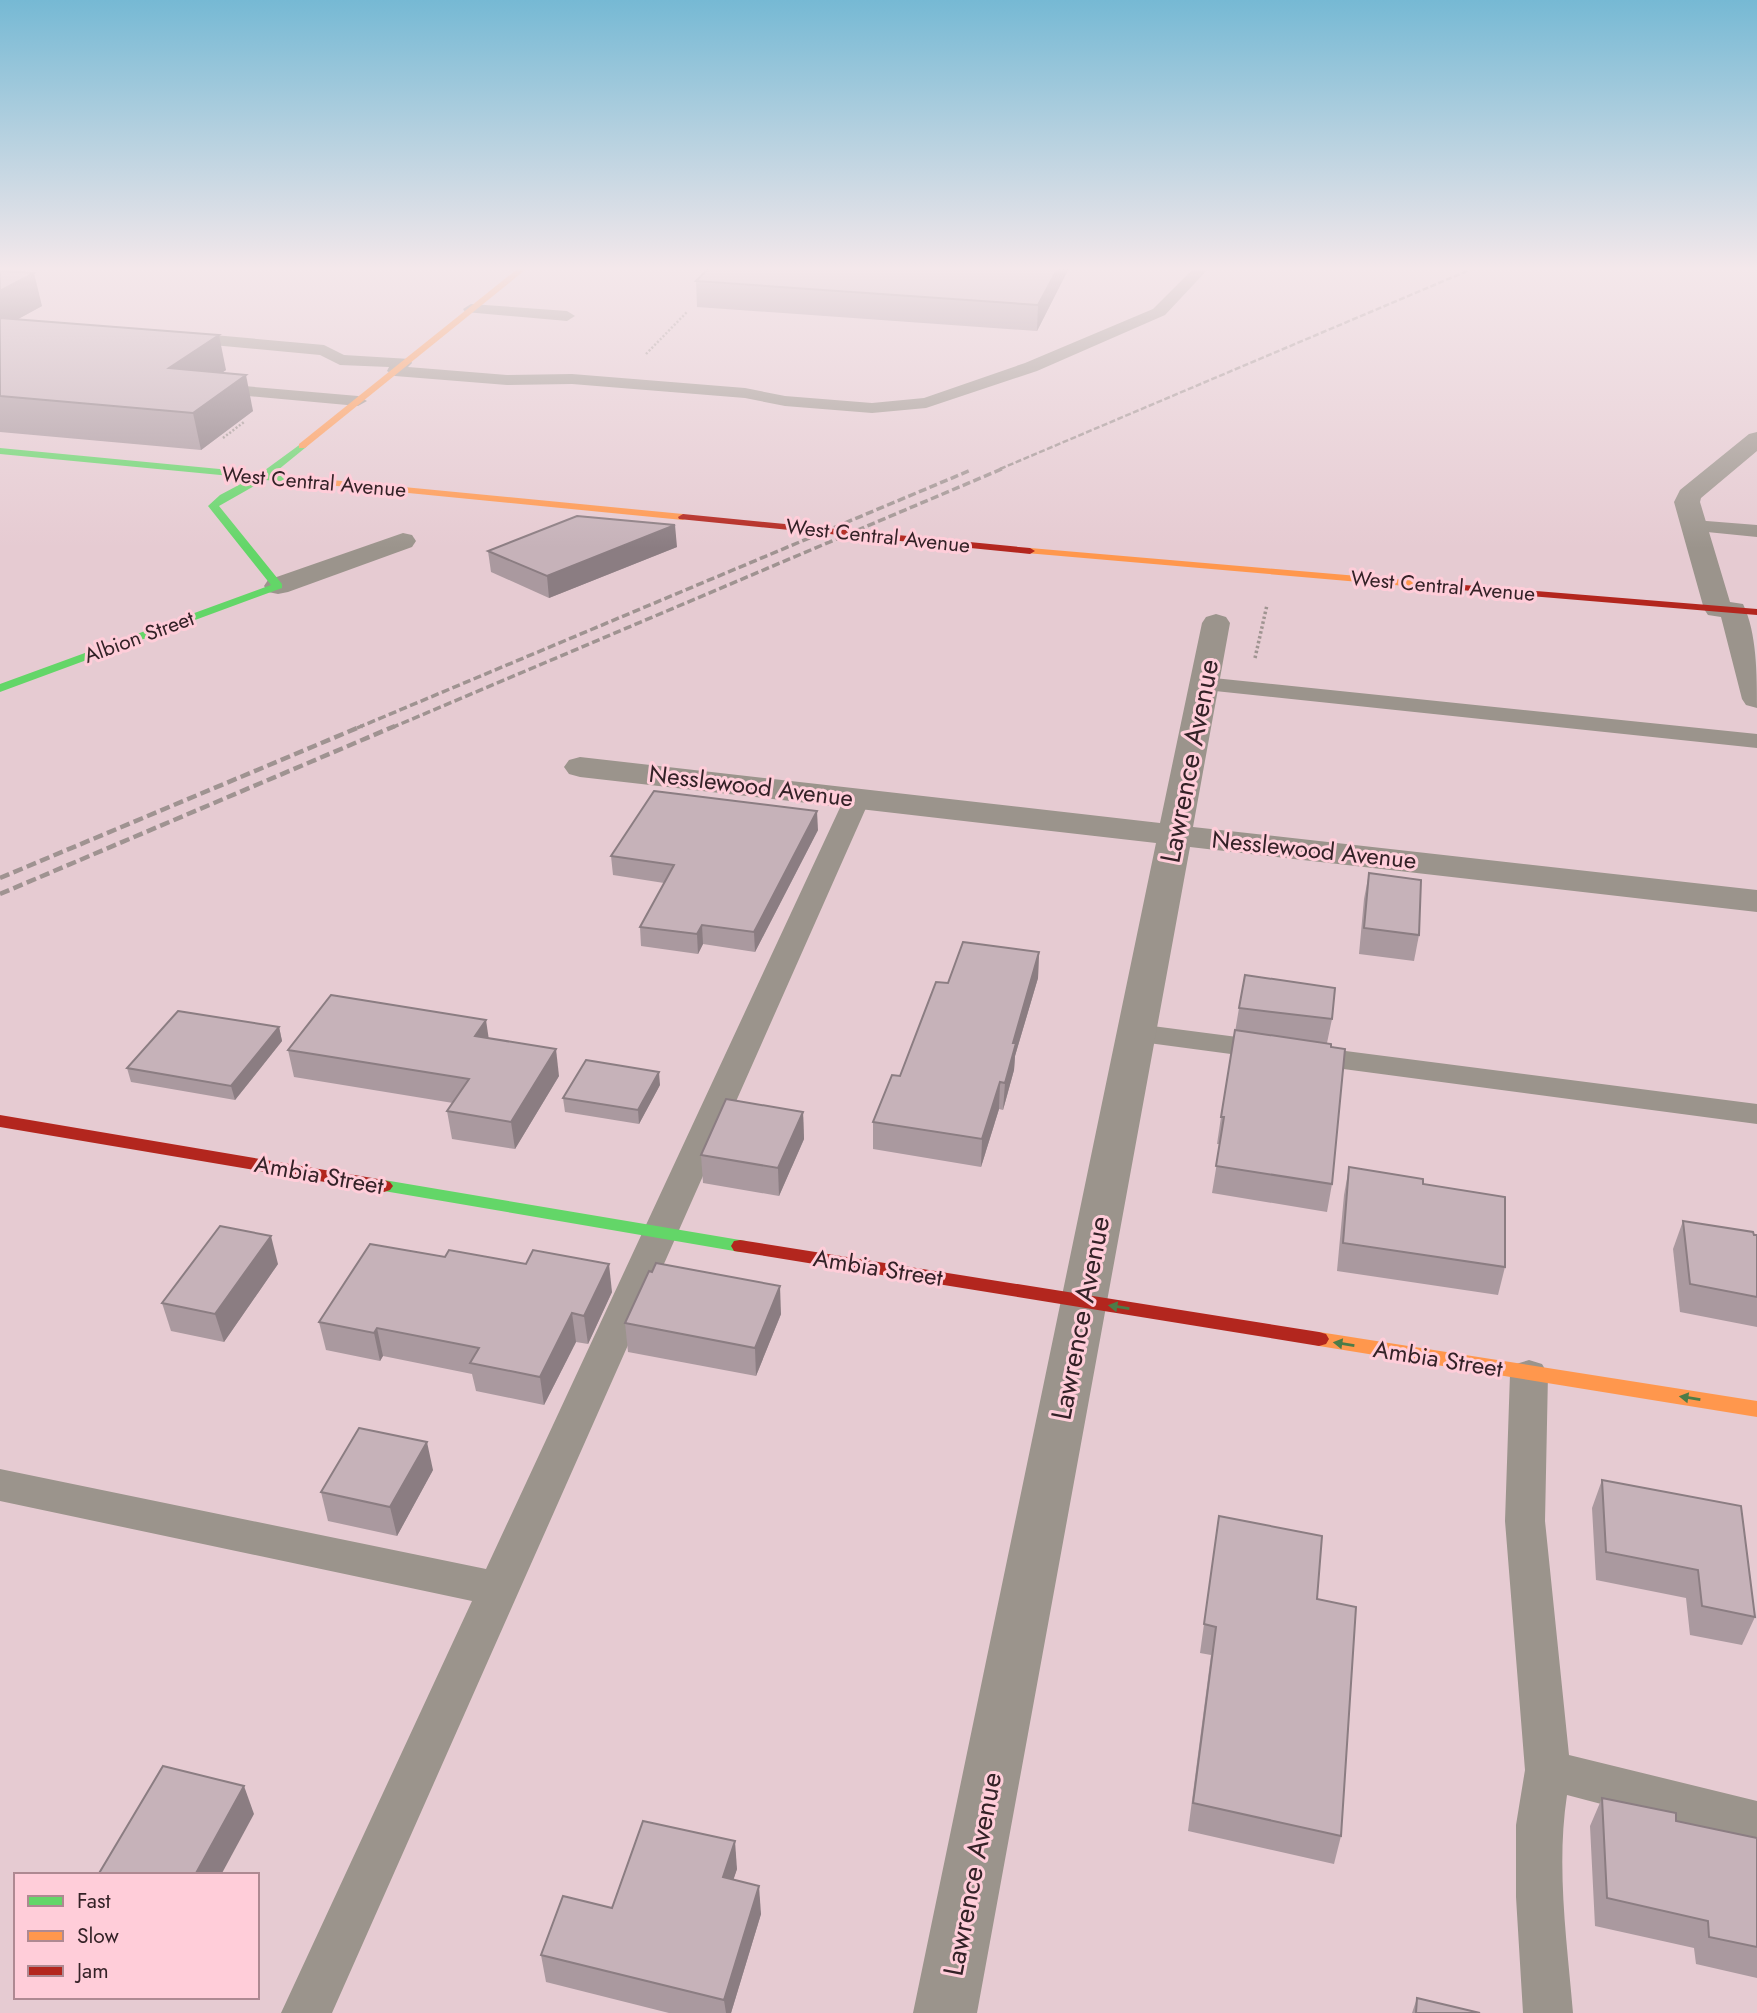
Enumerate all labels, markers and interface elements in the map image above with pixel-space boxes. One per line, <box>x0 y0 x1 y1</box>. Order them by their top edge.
street label: West Central Avenue <box>221 459 408 505</box>
street label: West Central Avenue <box>785 511 972 561</box>
street label: West Central Avenue <box>1350 563 1537 609</box>
street label: Albion Street <box>80 603 198 671</box>
street label: Lawrence Avenue <box>1150 656 1229 866</box>
street label: Nesslewood Avenue <box>647 756 855 815</box>
street label: Nesslewood Avenue <box>1210 821 1418 878</box>
street label: Ambia Street <box>252 1146 387 1203</box>
street label: Lawrence Avenue <box>1041 1213 1120 1423</box>
street label: Ambia Street <box>811 1240 945 1295</box>
one-way arrow <box>1108 1301 1130 1312</box>
street label: Ambia Street <box>1371 1331 1505 1386</box>
one-way arrow <box>1333 1338 1355 1349</box>
one-way arrow <box>1678 1393 1700 1404</box>
street label: Lawrence Avenue <box>933 1769 1012 1979</box>
legend <box>14 1873 259 1999</box>
text: Fast <box>77 1886 110 1916</box>
text: Slow <box>77 1921 119 1951</box>
text: Jam <box>74 1956 109 1986</box>

